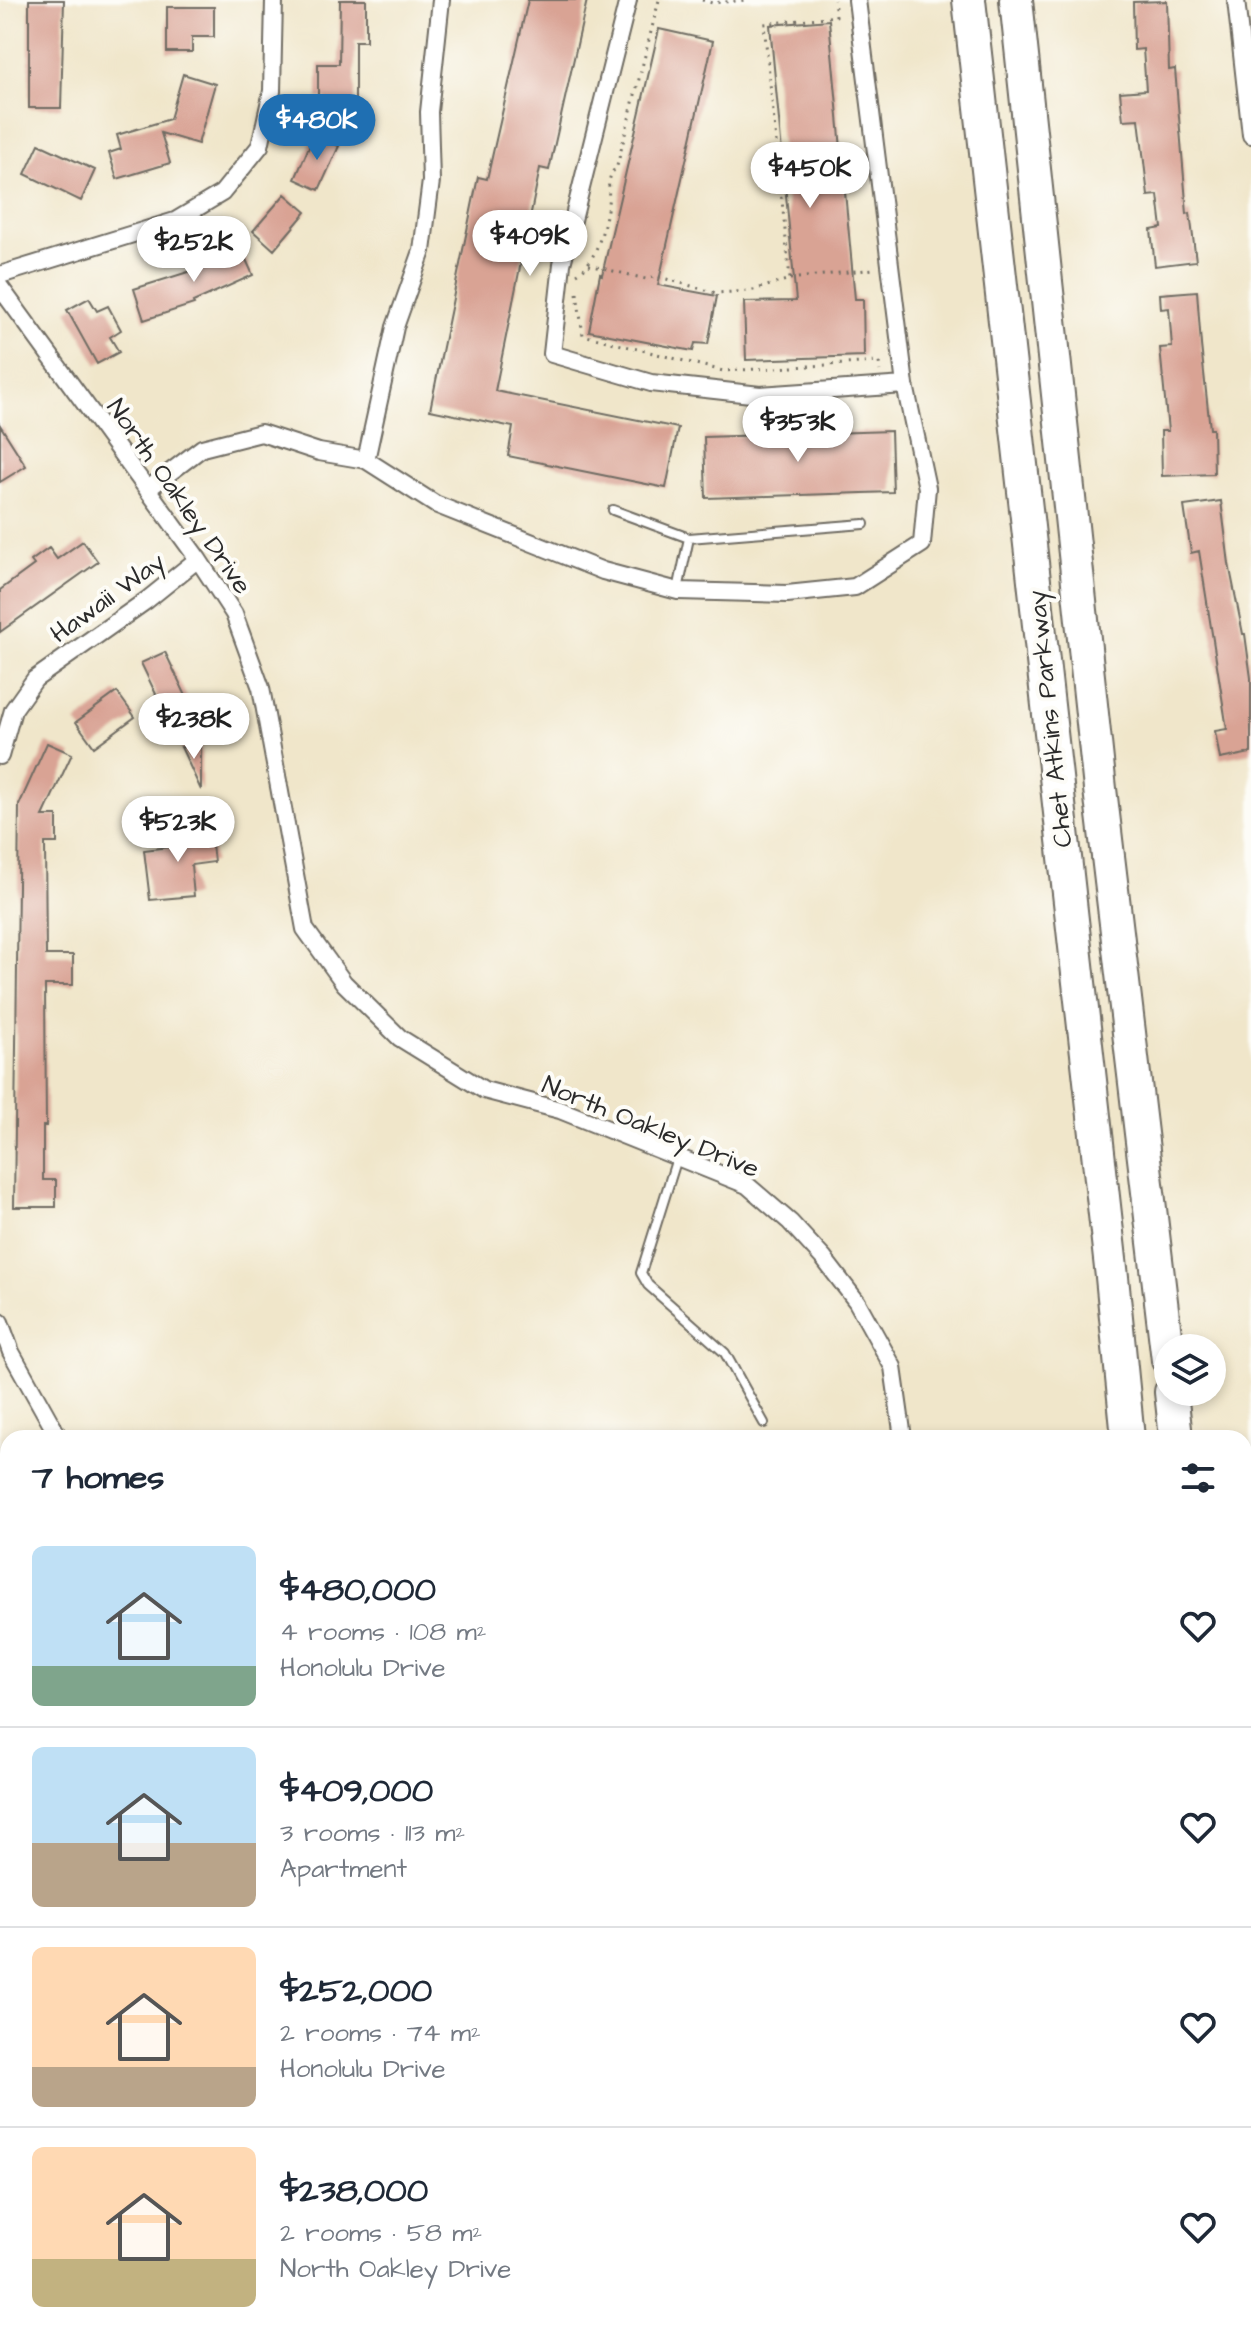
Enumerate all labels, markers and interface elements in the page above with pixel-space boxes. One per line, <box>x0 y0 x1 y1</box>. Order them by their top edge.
pin: $480K <box>261 94 373 162</box>
text: $480K <box>276 102 358 138</box>
pin: $450K <box>754 142 866 210</box>
text: $450K <box>769 150 851 186</box>
pin: $409K <box>474 210 586 278</box>
pin: $252K <box>138 216 250 284</box>
text: $409K <box>490 218 570 254</box>
text: $252K <box>155 224 233 260</box>
street label: North Oakley Drive <box>96 392 260 603</box>
pin: $353K <box>742 396 854 464</box>
text: $353K <box>760 404 836 440</box>
street label: Hawaii Way <box>43 544 173 653</box>
street label: Chet Atkins Parkway <box>1019 588 1083 849</box>
pin: $238K <box>138 693 250 761</box>
text: $238K <box>156 701 232 737</box>
pin: $523K <box>122 796 234 864</box>
text: $523K <box>140 804 216 840</box>
street label: North Oakley Drive <box>536 1067 765 1189</box>
map controls <box>1154 1334 1226 1406</box>
button: layers <box>1154 1334 1226 1406</box>
text: 7 homes <box>32 1454 164 1502</box>
icon: filters <box>1176 1456 1220 1500</box>
text: $480,000 <box>280 1566 436 1614</box>
icon: home <box>96 1578 192 1674</box>
icon: heart <box>1176 1604 1220 1648</box>
text: 4 rooms · 108 m² <box>280 1614 486 1650</box>
text: Honolulu Drive <box>280 1650 446 1686</box>
text: $409,000 <box>280 1767 433 1815</box>
icon: home <box>96 1779 192 1875</box>
icon: heart <box>1176 1805 1220 1849</box>
text: 3 rooms · 113 m² <box>280 1815 465 1851</box>
text: Apartment <box>280 1851 407 1887</box>
text: $252,000 <box>280 1967 432 2015</box>
icon: home <box>96 1979 192 2075</box>
icon: heart <box>1176 2005 1220 2049</box>
text: 2 rooms · 74 m² <box>280 2015 481 2051</box>
text: Honolulu Drive <box>280 2051 446 2087</box>
text: $238,000 <box>280 2167 428 2215</box>
icon: home <box>96 2179 192 2275</box>
icon: heart <box>1176 2205 1220 2249</box>
text: 2 rooms · 58 m² <box>280 2215 482 2251</box>
text: North Oakley Drive <box>280 2251 511 2287</box>

